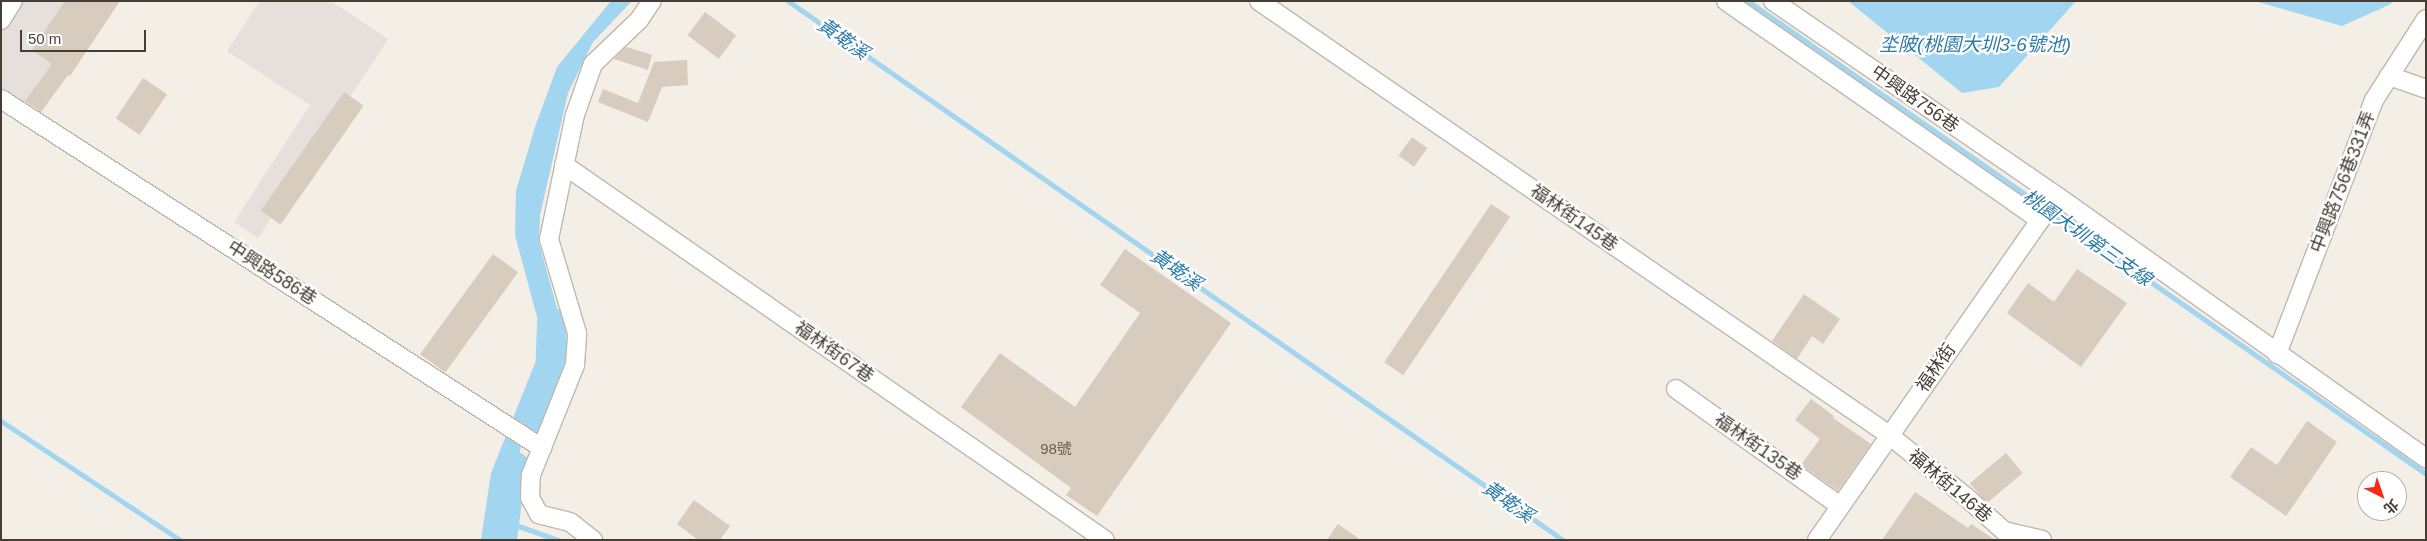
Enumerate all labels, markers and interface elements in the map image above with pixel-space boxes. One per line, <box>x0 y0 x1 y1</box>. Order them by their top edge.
water label: 黃墘溪 <box>813 13 873 65</box>
scale bar <box>22 20 149 52</box>
text: 50 m <box>28 30 61 47</box>
water label: 坔陂(桃園大圳3-6號池) <box>1879 34 2071 56</box>
street label: 中興路756巷 <box>1867 61 1963 137</box>
street label: 中興路756巷331弄 <box>2306 108 2380 256</box>
street label: 福林街145巷 <box>1526 180 1622 256</box>
water label: 桃園大圳第三支線 <box>2018 185 2156 291</box>
street label: 中興路586巷 <box>223 236 321 310</box>
water label: 黃墘溪 <box>1146 244 1206 296</box>
street label: 福林街67巷 <box>790 317 878 387</box>
street label: 福林街 <box>1912 340 1960 396</box>
street label: 福林街135巷 <box>1710 409 1806 485</box>
house number: 98號 <box>1040 440 1072 458</box>
street label: 福林街146巷 <box>1904 445 1996 527</box>
north arrow <box>2357 471 2407 521</box>
water label: 黃墘溪 <box>1478 476 1538 528</box>
text: 北 <box>2381 496 2402 517</box>

